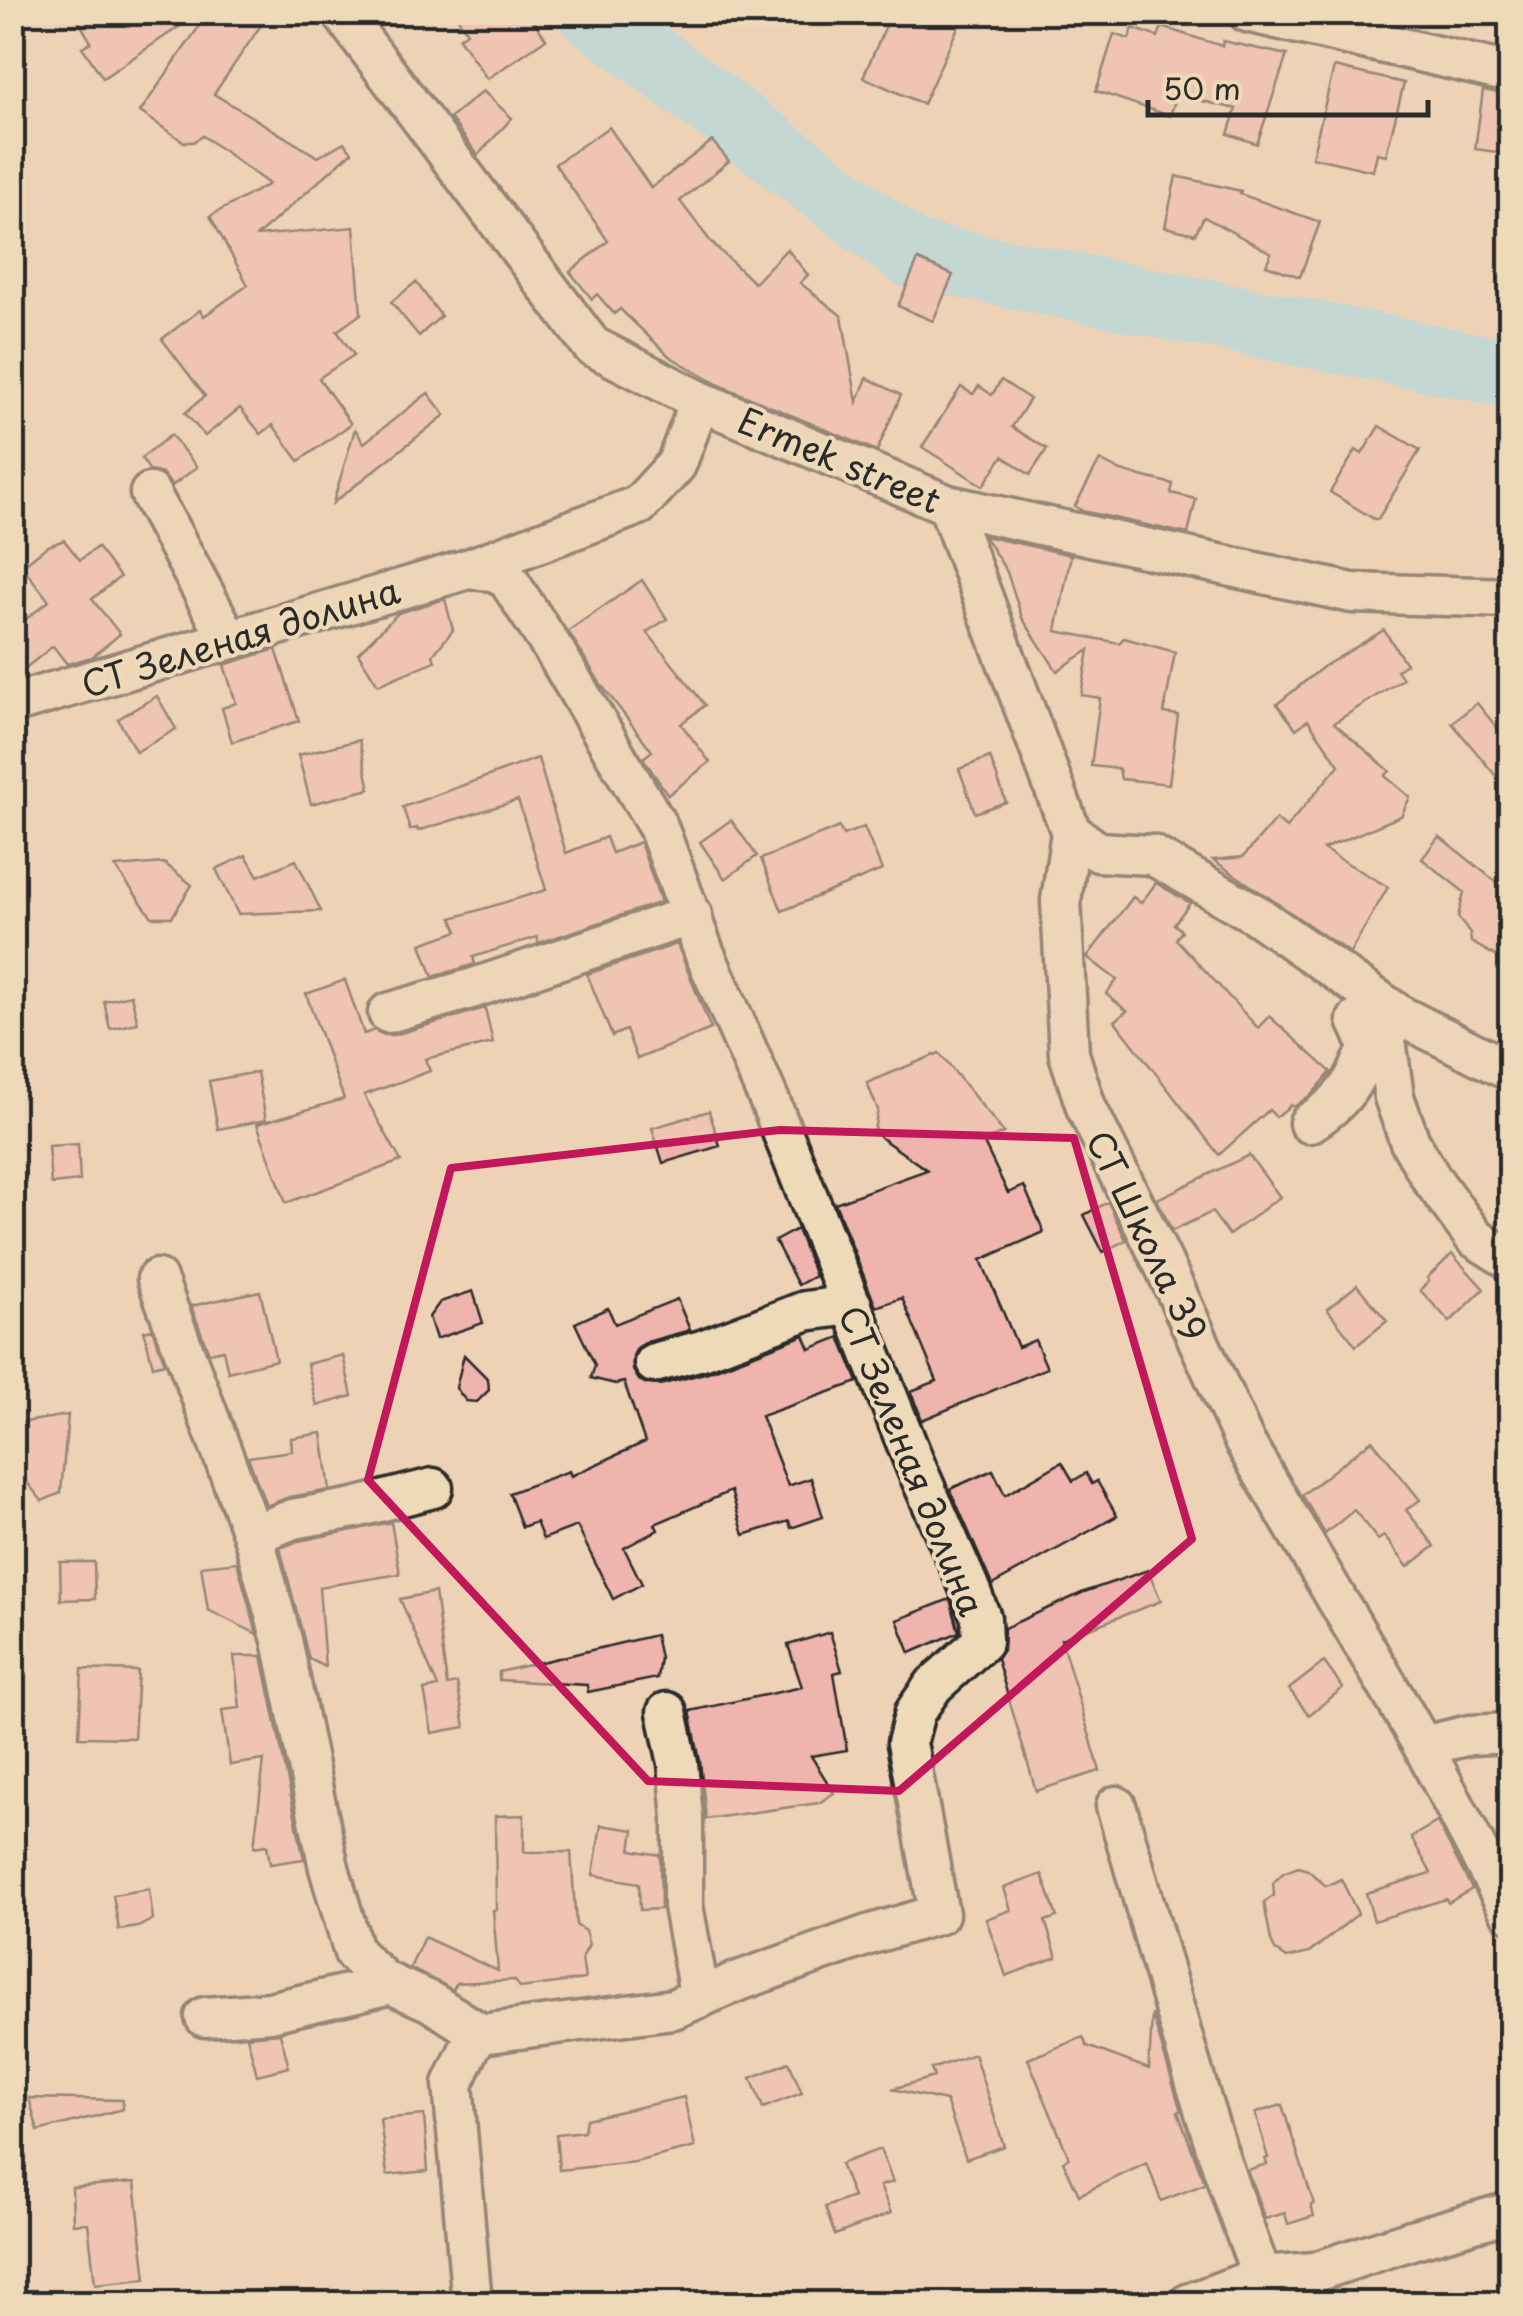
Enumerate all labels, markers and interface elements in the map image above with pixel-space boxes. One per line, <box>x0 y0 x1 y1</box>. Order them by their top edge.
scale bar <box>1148 55 1428 117</box>
text: 50 m <box>1163 65 1241 110</box>
street label: Ermek street <box>730 392 950 526</box>
street label: СТ Зеленая долина <box>74 562 406 710</box>
street label: СТ Школа 39 <box>1074 1121 1222 1349</box>
street label: СТ Зеленая долина <box>827 1297 999 1623</box>

